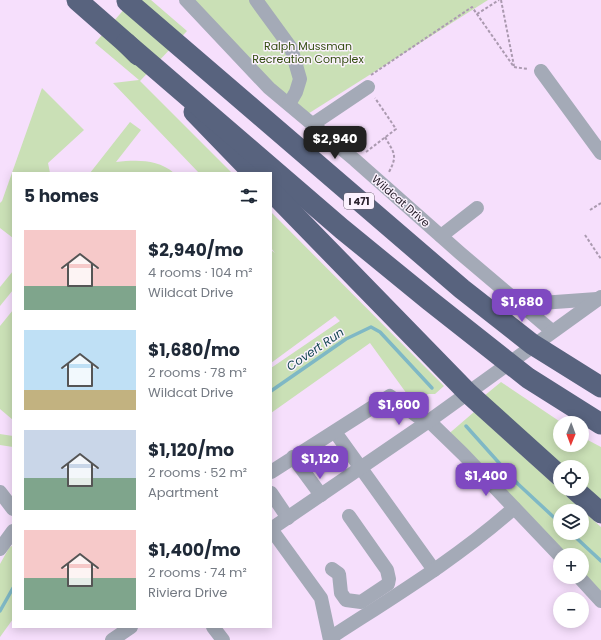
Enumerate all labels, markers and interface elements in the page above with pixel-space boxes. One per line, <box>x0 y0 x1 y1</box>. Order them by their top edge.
park label: Ralph Mussman Recreation Complex <box>252 38 364 67</box>
pin: $2,940 <box>302 126 368 160</box>
text: $2,940 <box>313 129 357 148</box>
street label: Wildcat Drive <box>368 171 434 231</box>
text: 5 homes <box>24 184 99 208</box>
icon: filters <box>238 185 260 207</box>
road number: I 471 <box>344 193 374 209</box>
text: $2,940/mo <box>148 238 243 262</box>
icon: home <box>56 246 104 294</box>
text: 4 rooms · 104 m² <box>148 263 253 282</box>
text: Wildcat Drive <box>148 283 233 302</box>
pin: $1,680 <box>489 289 555 323</box>
text: $1,680 <box>501 292 543 311</box>
water label: Covert Run <box>283 323 347 375</box>
text: $1,680/mo <box>148 338 240 362</box>
icon: home <box>56 346 104 394</box>
text: 2 rooms · 78 m² <box>148 363 247 382</box>
text: Wildcat Drive <box>148 383 233 402</box>
pin: $1,600 <box>366 392 432 426</box>
text: $1,600 <box>378 395 420 414</box>
north arrow <box>553 416 589 452</box>
map controls <box>553 416 589 628</box>
text: $1,120/mo <box>148 438 234 462</box>
icon: home <box>56 446 104 494</box>
pin: $1,120 <box>287 446 353 480</box>
text: $1,120 <box>301 449 339 468</box>
button: locate <box>553 460 589 496</box>
text: 2 rooms · 52 m² <box>148 463 247 482</box>
pin: $1,400 <box>453 463 519 497</box>
text: $1,400 <box>465 466 507 485</box>
text: Apartment <box>148 483 218 502</box>
button: layers <box>553 504 589 540</box>
text: $1,400/mo <box>148 538 241 562</box>
icon: home <box>56 546 104 594</box>
button: + <box>553 548 589 584</box>
text: 2 rooms · 74 m² <box>148 563 247 582</box>
text: Riviera Drive <box>148 583 227 602</box>
button: − <box>553 592 589 628</box>

